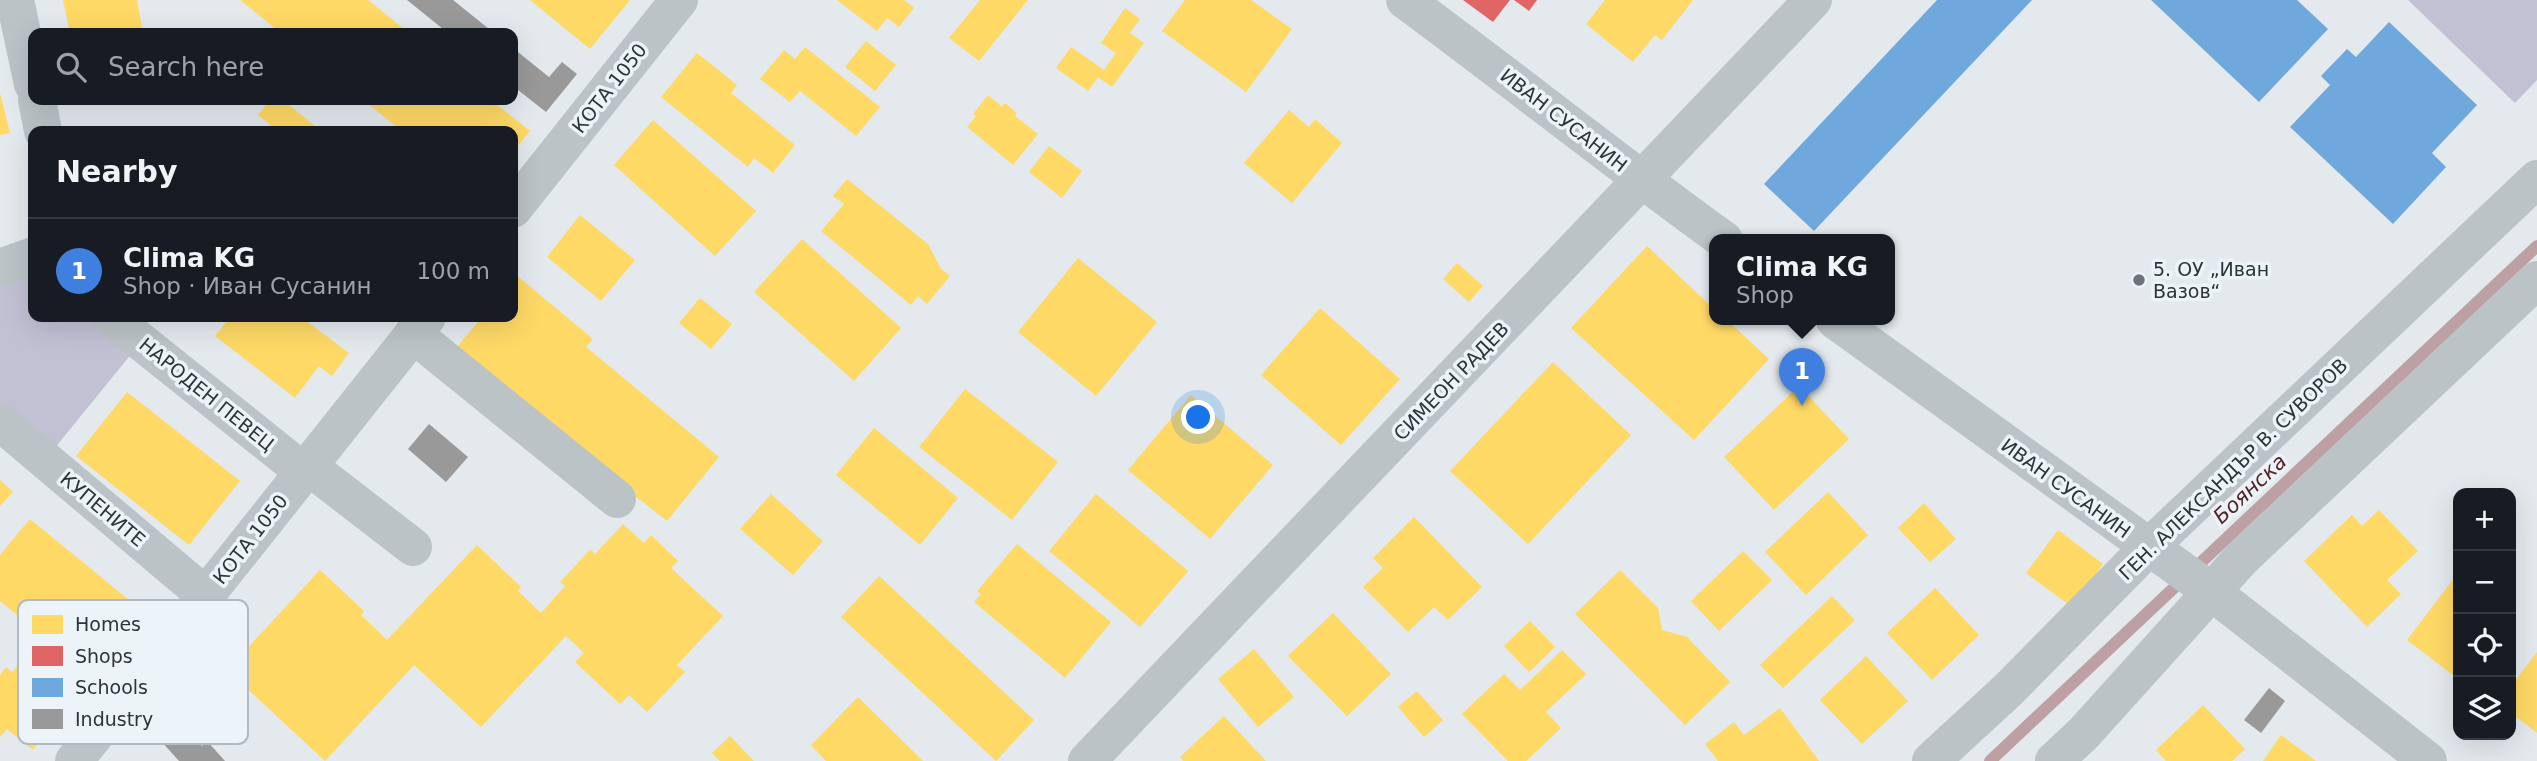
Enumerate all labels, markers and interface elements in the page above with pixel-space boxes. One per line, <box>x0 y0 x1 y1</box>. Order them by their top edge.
search box <box>28 28 518 105</box>
street label: КОТА 1050 <box>567 39 651 137</box>
icon: search <box>52 48 90 86</box>
text: Search here <box>108 52 264 82</box>
street label: ИВАН СУСАНИН <box>1496 64 1632 176</box>
text: Nearby <box>56 154 178 189</box>
popup <box>1709 234 1895 325</box>
text: Clima KG <box>123 243 255 273</box>
text: Clima KG <box>1736 252 1868 282</box>
text: 1 <box>71 258 87 284</box>
text: 100 m <box>416 258 490 284</box>
place label: 5. ОУ „Иван Вазов“ <box>2153 258 2269 302</box>
marker: 5. ОУ „Иван Вазов“ <box>2131 272 2147 288</box>
text: Shop · Иван Сусанин <box>123 273 371 299</box>
text: Shop <box>1736 282 1794 308</box>
street label: СИМЕОН РАДЕВ <box>1389 317 1513 445</box>
street label: НАРОДЕН ПЕВЕЦ <box>135 333 279 455</box>
pin: 1 <box>1779 348 1825 406</box>
street label: ГЕН. АЛЕКСАНДЪР В. СУВОРОВ <box>2114 354 2352 584</box>
your location <box>1181 400 1215 434</box>
street label: ИВАН СУСАНИН <box>1997 434 2135 542</box>
water label: Боянска <box>2209 449 2291 529</box>
street label: КУПЕНИТЕ <box>56 467 150 551</box>
map controls <box>2453 488 2516 740</box>
button: + <box>2453 488 2516 551</box>
street label: КОТА 1050 <box>208 490 292 588</box>
button: − <box>2453 551 2516 614</box>
legend <box>18 600 248 744</box>
text: Homes <box>75 613 141 635</box>
button: locate <box>2453 614 2516 677</box>
text: Shops <box>75 645 133 667</box>
text: Schools <box>75 676 148 698</box>
button: layers <box>2453 677 2516 740</box>
text: Industry <box>75 708 153 730</box>

